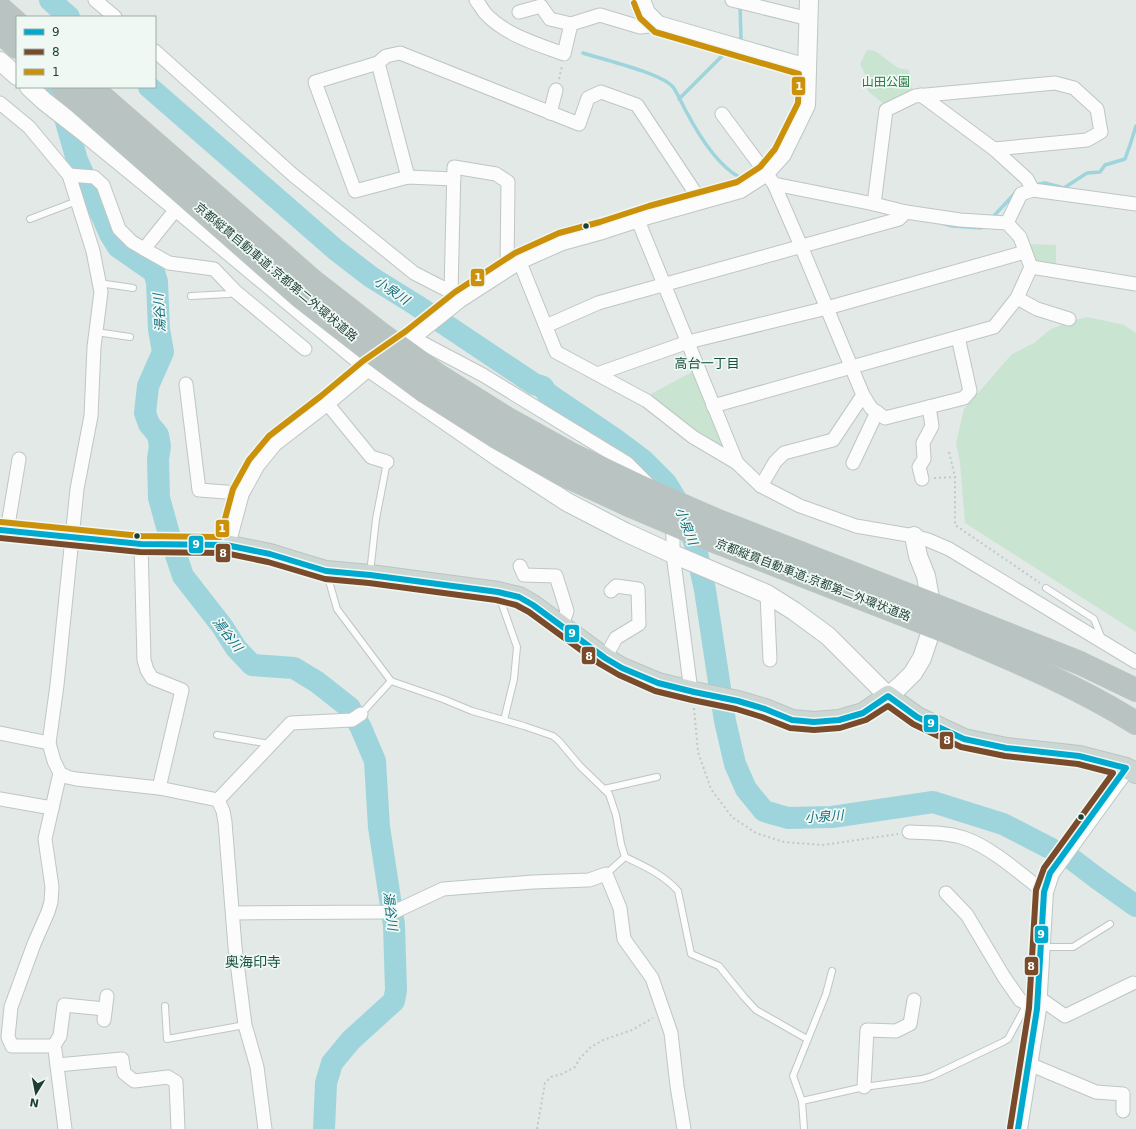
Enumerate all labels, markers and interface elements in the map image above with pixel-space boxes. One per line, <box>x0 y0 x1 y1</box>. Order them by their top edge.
legend <box>16 16 156 88</box>
text: 9 <box>52 25 60 39</box>
text: 8 <box>52 45 60 59</box>
text: 1 <box>52 65 60 79</box>
park label: 山田公園 <box>862 75 910 89</box>
line badge: 1 <box>791 76 806 96</box>
text: 1 <box>795 80 803 93</box>
street label: 京都縦貫自動車道;京都第二外環状道路 <box>192 200 360 344</box>
unlabelled marker <box>581 221 591 231</box>
line badge: 1 <box>470 268 485 287</box>
text: 1 <box>474 271 482 284</box>
water label: 小泉川 <box>371 273 414 309</box>
water label: 湯谷川 <box>151 291 168 333</box>
district label: 高台一丁目 <box>674 356 740 371</box>
water label: 小泉川 <box>673 505 701 549</box>
line badge: 1 <box>215 519 230 538</box>
text: 1 <box>218 522 226 535</box>
unlabelled marker <box>132 531 142 541</box>
line badge: 9 <box>188 535 204 554</box>
street label: 京都縦貫自動車道;京都第二外環状道路 <box>713 536 913 624</box>
text: 9 <box>192 538 200 551</box>
line badge: 8 <box>215 543 231 563</box>
text: 8 <box>219 547 227 560</box>
water label: 湯谷川 <box>210 614 247 656</box>
line badge: 9 <box>564 624 580 643</box>
text: 9 <box>568 627 576 640</box>
line badge: 8 <box>581 646 596 665</box>
text: 8 <box>585 650 593 663</box>
line badge: 9 <box>923 714 939 733</box>
text: 9 <box>927 717 935 730</box>
line badge: 8 <box>939 731 954 750</box>
text: 8 <box>943 734 951 747</box>
water label: 小泉川 <box>804 808 846 825</box>
unlabelled marker <box>1076 812 1086 822</box>
water label: 湯谷川 <box>381 891 401 933</box>
line badge: 9 <box>1034 925 1049 944</box>
text: 9 <box>1037 928 1045 941</box>
district label: 奥海印寺 <box>225 954 281 970</box>
line badge: 8 <box>1024 956 1039 976</box>
text: 8 <box>1027 960 1035 973</box>
north arrow <box>16 1073 56 1113</box>
text: N <box>29 1095 40 1110</box>

